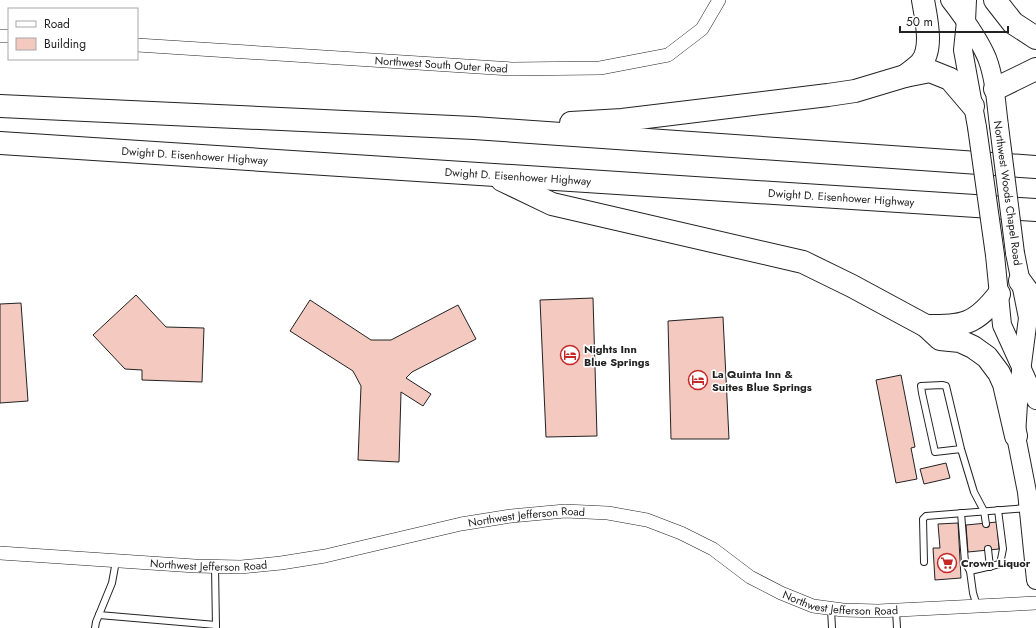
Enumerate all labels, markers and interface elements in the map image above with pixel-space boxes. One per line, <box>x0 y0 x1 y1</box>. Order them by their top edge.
legend <box>8 8 138 60</box>
scale bar <box>900 8 1008 34</box>
text: 50 m <box>906 13 933 31</box>
text: Road <box>44 15 70 33</box>
text: Building <box>44 35 86 53</box>
street label: Northwest South Outer Road <box>374 52 508 77</box>
street label: Northwest Woods Chapel Road <box>990 120 1026 266</box>
street label: Dwight D. Eisenhower Highway <box>121 143 268 168</box>
street label: Dwight D. Eisenhower Highway <box>444 164 592 189</box>
street label: Dwight D. Eisenhower Highway <box>768 185 915 210</box>
place label: Nights Inn Blue Springs <box>584 341 649 370</box>
hotel icon: Nights Inn Blue Springs <box>559 344 581 366</box>
place label: La Quinta Inn & Suites Blue Springs <box>712 366 812 395</box>
hotel icon: La Quinta Inn & Suites Blue Springs <box>687 369 709 391</box>
street label: Northwest Jefferson Road <box>467 503 585 531</box>
supermarket icon: Crown Liquor <box>936 552 958 574</box>
street label: Northwest Jefferson Road <box>149 555 268 575</box>
place label: Crown Liquor <box>961 555 1031 571</box>
street label: Northwest Jefferson Road <box>780 586 898 619</box>

